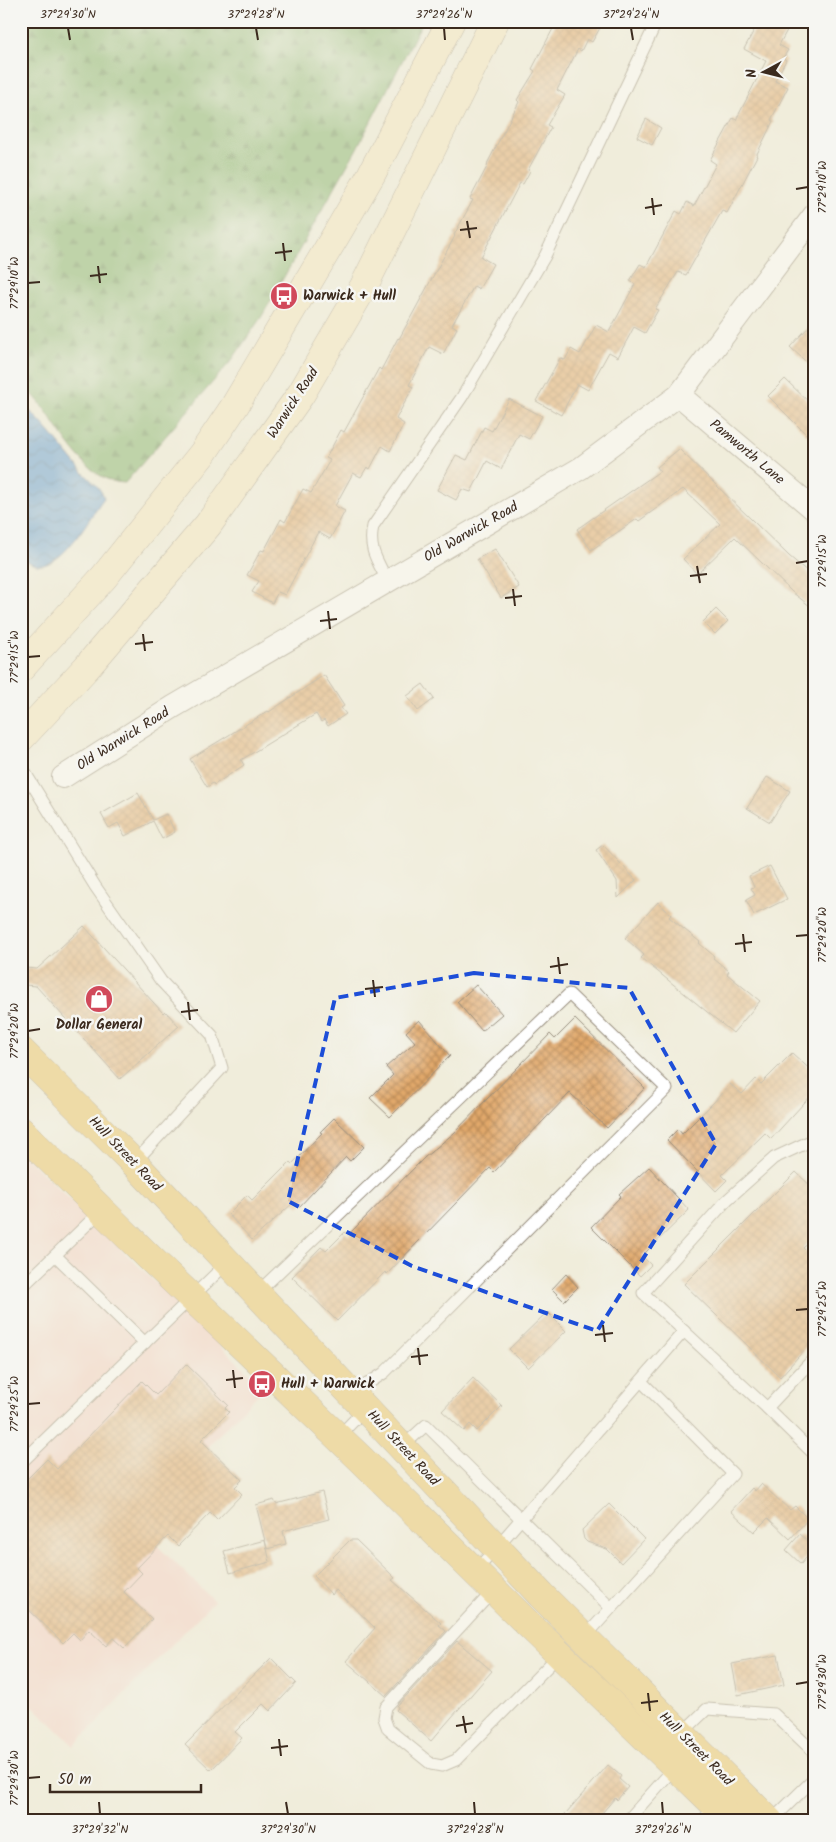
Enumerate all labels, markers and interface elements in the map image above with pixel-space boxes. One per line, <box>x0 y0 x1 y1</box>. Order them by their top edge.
text: 37°29'30"N <box>40 5 96 24</box>
text: 37°29'28"N <box>227 5 285 24</box>
text: 37°29'26"N <box>416 5 472 24</box>
text: 37°29'24"N <box>603 5 659 24</box>
north arrow <box>738 48 788 98</box>
text: N <box>741 68 764 79</box>
text: 77°29'10"W <box>813 161 832 213</box>
text: 77°29'10"W <box>5 257 24 309</box>
bus stop icon: Warwick + Hull <box>269 281 299 311</box>
place label: Warwick + Hull <box>303 285 396 307</box>
street label: Warwick Road <box>262 362 325 443</box>
street label: Pamworth Lane <box>705 414 790 491</box>
street label: Old Warwick Road <box>420 495 523 568</box>
text: 77°29'15"W <box>813 534 832 588</box>
text: 77°29'15"W <box>5 630 24 684</box>
street label: Old Warwick Road <box>72 701 175 776</box>
text: 77°29'20"W <box>813 907 832 963</box>
shop icon: Dollar General <box>84 984 114 1014</box>
text: 77°29'20"W <box>5 1003 24 1059</box>
place label: Dollar General <box>56 1014 143 1036</box>
street label: Hull Street Road <box>83 1111 168 1198</box>
text: 77°29'25"W <box>813 1281 832 1337</box>
bus stop icon: Hull + Warwick <box>247 1369 277 1399</box>
place label: Hull + Warwick <box>281 1373 375 1395</box>
text: 77°29'25"W <box>5 1376 24 1432</box>
street label: Hull Street Road <box>362 1405 445 1492</box>
text: 77°29'30"W <box>813 1654 832 1710</box>
street label: Hull Street Road <box>654 1707 739 1792</box>
text: 77°29'30"W <box>5 1750 24 1806</box>
scale bar <box>50 1762 201 1794</box>
text: 50 m <box>58 1768 92 1792</box>
text: 37°29'32"N <box>72 1820 128 1839</box>
text: 37°29'30"N <box>260 1820 316 1839</box>
text: 37°29'28"N <box>446 1820 504 1839</box>
text: 37°29'26"N <box>635 1820 691 1839</box>

